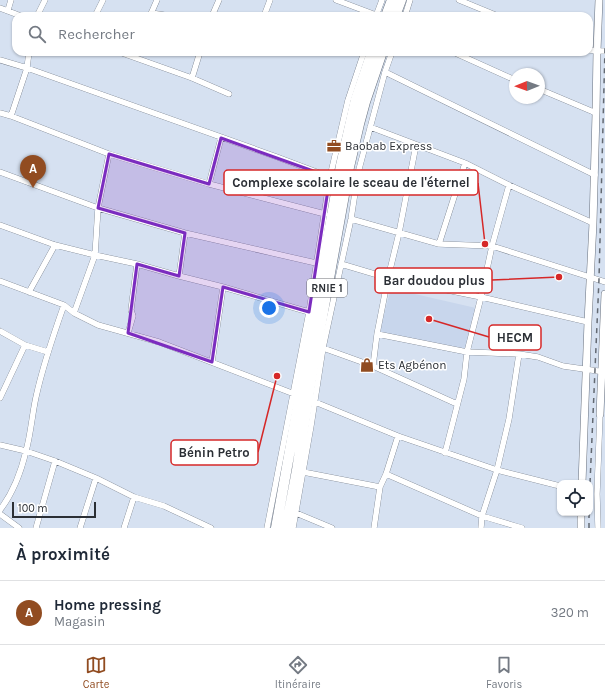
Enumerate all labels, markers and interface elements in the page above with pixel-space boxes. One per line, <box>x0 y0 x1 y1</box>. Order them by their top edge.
search box <box>12 12 593 56</box>
icon: search <box>26 23 48 45</box>
text: Rechercher <box>58 25 135 43</box>
north arrow <box>509 68 545 104</box>
office icon: Baobab Express <box>326 138 342 154</box>
place label: Baobab Express <box>345 139 432 153</box>
pin: A <box>20 155 46 188</box>
callout: Complexe scolaire le sceau de l'éternel <box>224 170 478 195</box>
text: Complexe scolaire le sceau de l'éternel <box>232 175 470 190</box>
callout: Bar doudou plus <box>375 268 492 293</box>
text: Bar doudou plus <box>383 273 485 288</box>
road number: RNIE 1 <box>307 279 347 297</box>
your location <box>259 298 279 318</box>
callout: HECM <box>489 325 541 350</box>
text: HECM <box>497 330 533 345</box>
shop icon: Ets Agbénon <box>359 357 375 373</box>
place label: Ets Agbénon <box>378 358 446 372</box>
callout: Bénin Petro <box>171 440 258 465</box>
text: Bénin Petro <box>178 445 250 460</box>
map controls <box>557 480 593 516</box>
button: locate <box>557 480 593 516</box>
scale bar <box>12 500 96 519</box>
text: 100 m <box>18 502 48 515</box>
text: À proximité <box>16 544 110 564</box>
text: Home pressing <box>54 596 161 614</box>
text: A <box>25 605 33 620</box>
text: 320 m <box>551 605 589 620</box>
text: Magasin <box>54 614 105 629</box>
tab: Carte <box>83 654 109 691</box>
tab: Itinéraire <box>275 654 321 691</box>
tab: Favoris <box>486 654 522 691</box>

